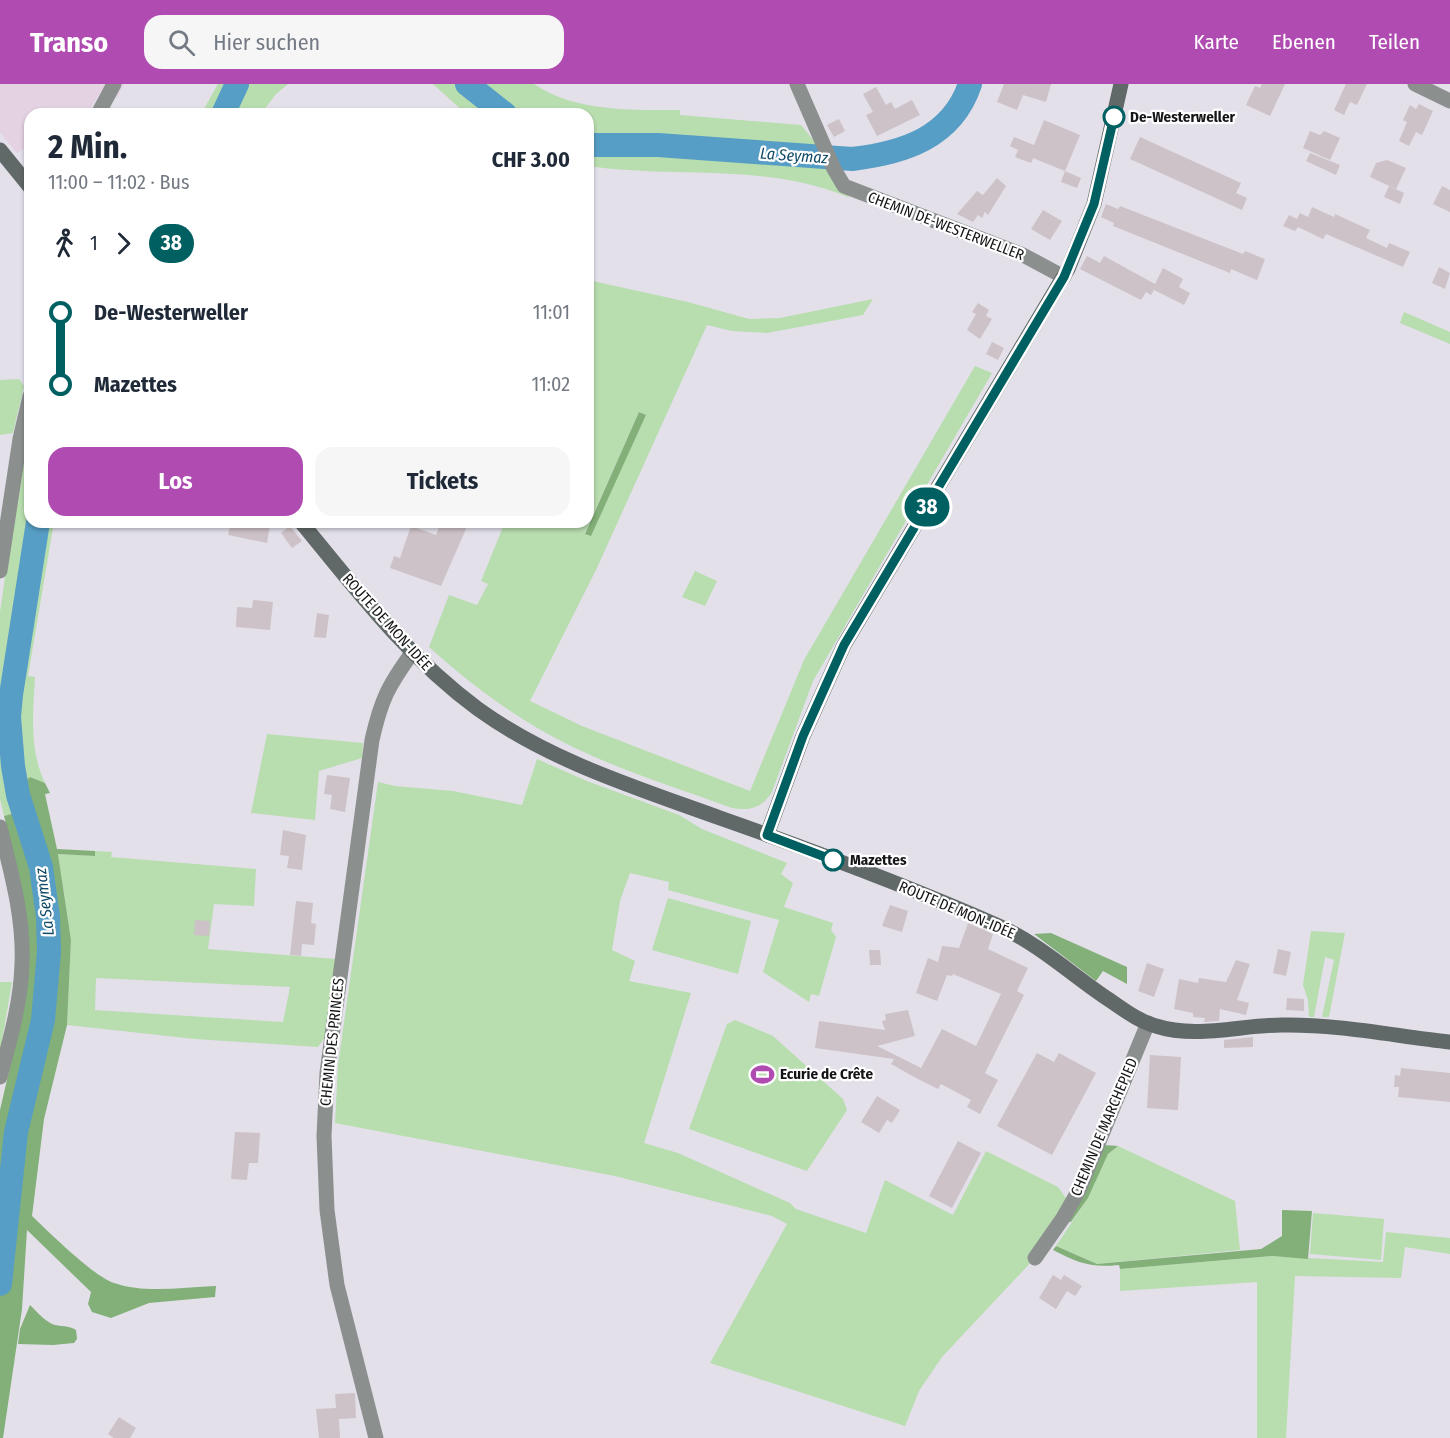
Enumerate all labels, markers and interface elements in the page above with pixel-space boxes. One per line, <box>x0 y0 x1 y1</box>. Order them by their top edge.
search box <box>144 15 564 69</box>
text: Transo <box>30 26 108 59</box>
icon: search <box>165 26 198 59</box>
text: Hier suchen <box>213 29 320 56</box>
text: Karte <box>1193 29 1239 55</box>
text: Ebenen <box>1272 29 1336 55</box>
text: Teilen <box>1369 29 1420 55</box>
marker: De-Westerweller <box>1103 106 1125 128</box>
place label: De-Westerweller <box>1130 108 1235 126</box>
text: 2 Min. <box>48 127 127 167</box>
water label: La Seymaz <box>759 144 829 167</box>
text: CHF 3.00 <box>492 146 570 173</box>
text: 11:00 – 11:02 · Bus <box>48 170 189 194</box>
street label: CHEMIN DE-WESTERWELLER <box>865 188 1027 264</box>
icon: walk <box>48 227 81 260</box>
icon: forward <box>107 227 140 260</box>
text: 38 <box>161 230 182 256</box>
text: 1 <box>90 231 98 255</box>
text: De-Westerweller <box>94 299 248 326</box>
text: 11:01 <box>533 300 570 324</box>
text: Mazettes <box>94 371 177 398</box>
text: 11:02 <box>531 372 570 396</box>
button: Los <box>48 447 303 516</box>
button: Tickets <box>315 447 570 516</box>
line badge: 38 <box>900 488 954 526</box>
text: 38 <box>916 494 938 520</box>
street label: ROUTE DE MON-IDÉE <box>339 570 435 674</box>
marker: Mazettes <box>822 849 844 871</box>
place label: Mazettes <box>850 851 907 869</box>
water label: La Seymaz <box>31 866 58 937</box>
street label: ROUTE DE MON-IDÉE <box>896 877 1018 943</box>
street label: CHEMIN DES PRINCES <box>316 977 348 1107</box>
street label: CHEMIN DE MARCHEPIED <box>1067 1055 1141 1199</box>
sports icon: Ecurie de Crête <box>749 1061 775 1087</box>
place label: Ecurie de Crête <box>780 1065 873 1083</box>

